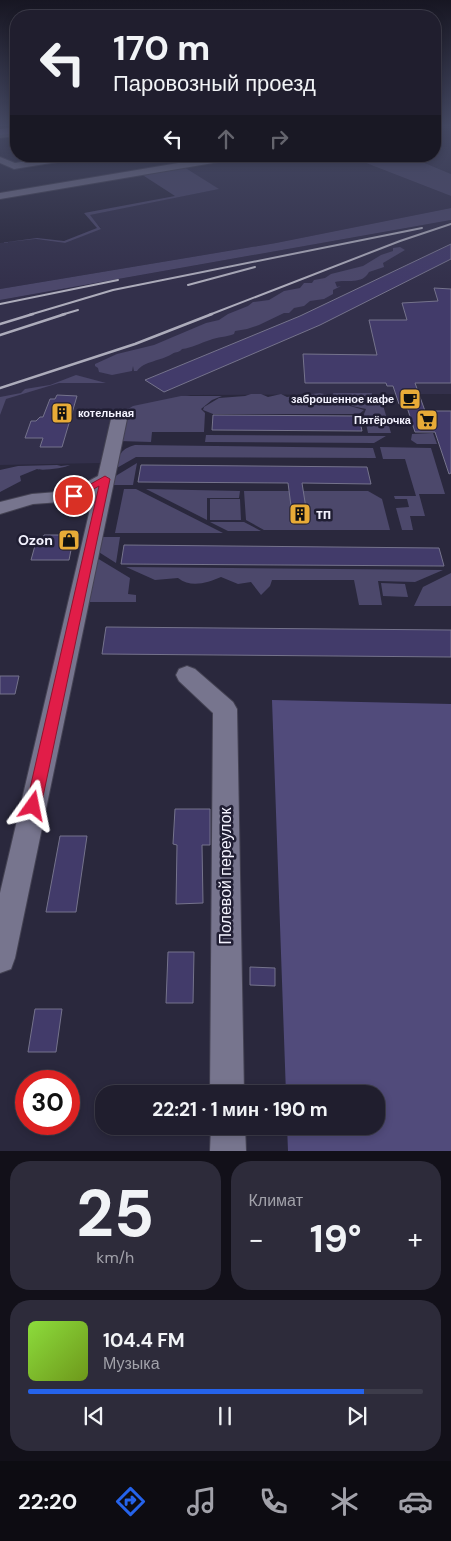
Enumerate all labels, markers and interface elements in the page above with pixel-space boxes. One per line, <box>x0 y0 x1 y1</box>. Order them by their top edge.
text: 170 m <box>113 25 210 71</box>
icon: left <box>30 30 95 95</box>
text: Паровозный проезд <box>113 69 316 98</box>
icon: left <box>159 125 187 153</box>
icon: ahead <box>212 125 240 153</box>
icon: right <box>265 125 293 153</box>
cafe icon: заброшенное кафе <box>398 387 422 411</box>
place label: заброшенное кафе <box>291 392 394 406</box>
building icon: котельная <box>50 401 74 425</box>
place label: котельная <box>78 406 134 420</box>
supermarket icon: Пятёрочка <box>415 408 439 432</box>
place label: Пятёрочка <box>354 413 412 427</box>
pin <box>53 475 95 517</box>
icon: arrive <box>60 482 88 510</box>
building icon: тп <box>288 502 312 526</box>
place label: тп <box>316 505 331 523</box>
shop icon: Ozon <box>57 528 81 552</box>
place label: Ozon <box>18 531 53 549</box>
position arrow <box>6.0 779 58.0 831</box>
street label: Полевой переулок <box>215 807 236 944</box>
speed limit sign: 30 <box>15 1070 80 1135</box>
text: 22:21 · 1 мин · 190 m <box>152 1097 328 1122</box>
text: 25 <box>76 1172 154 1256</box>
text: Климат <box>249 1190 303 1211</box>
text: 19° <box>310 1214 362 1264</box>
text: − <box>249 1221 264 1258</box>
text: + <box>408 1221 423 1258</box>
text: km/h <box>96 1247 134 1268</box>
text: 104.4 FM <box>103 1328 185 1353</box>
text: Музыка <box>103 1353 160 1374</box>
icon: previous <box>80 1402 108 1430</box>
icon: pause <box>211 1402 239 1430</box>
icon: next <box>343 1402 371 1430</box>
icon: directions <box>113 1484 148 1519</box>
icon: music <box>184 1484 219 1519</box>
icon: phone <box>256 1484 291 1519</box>
icon: climate <box>327 1484 362 1519</box>
icon: car <box>398 1484 433 1519</box>
text: 22:20 <box>18 1487 77 1516</box>

